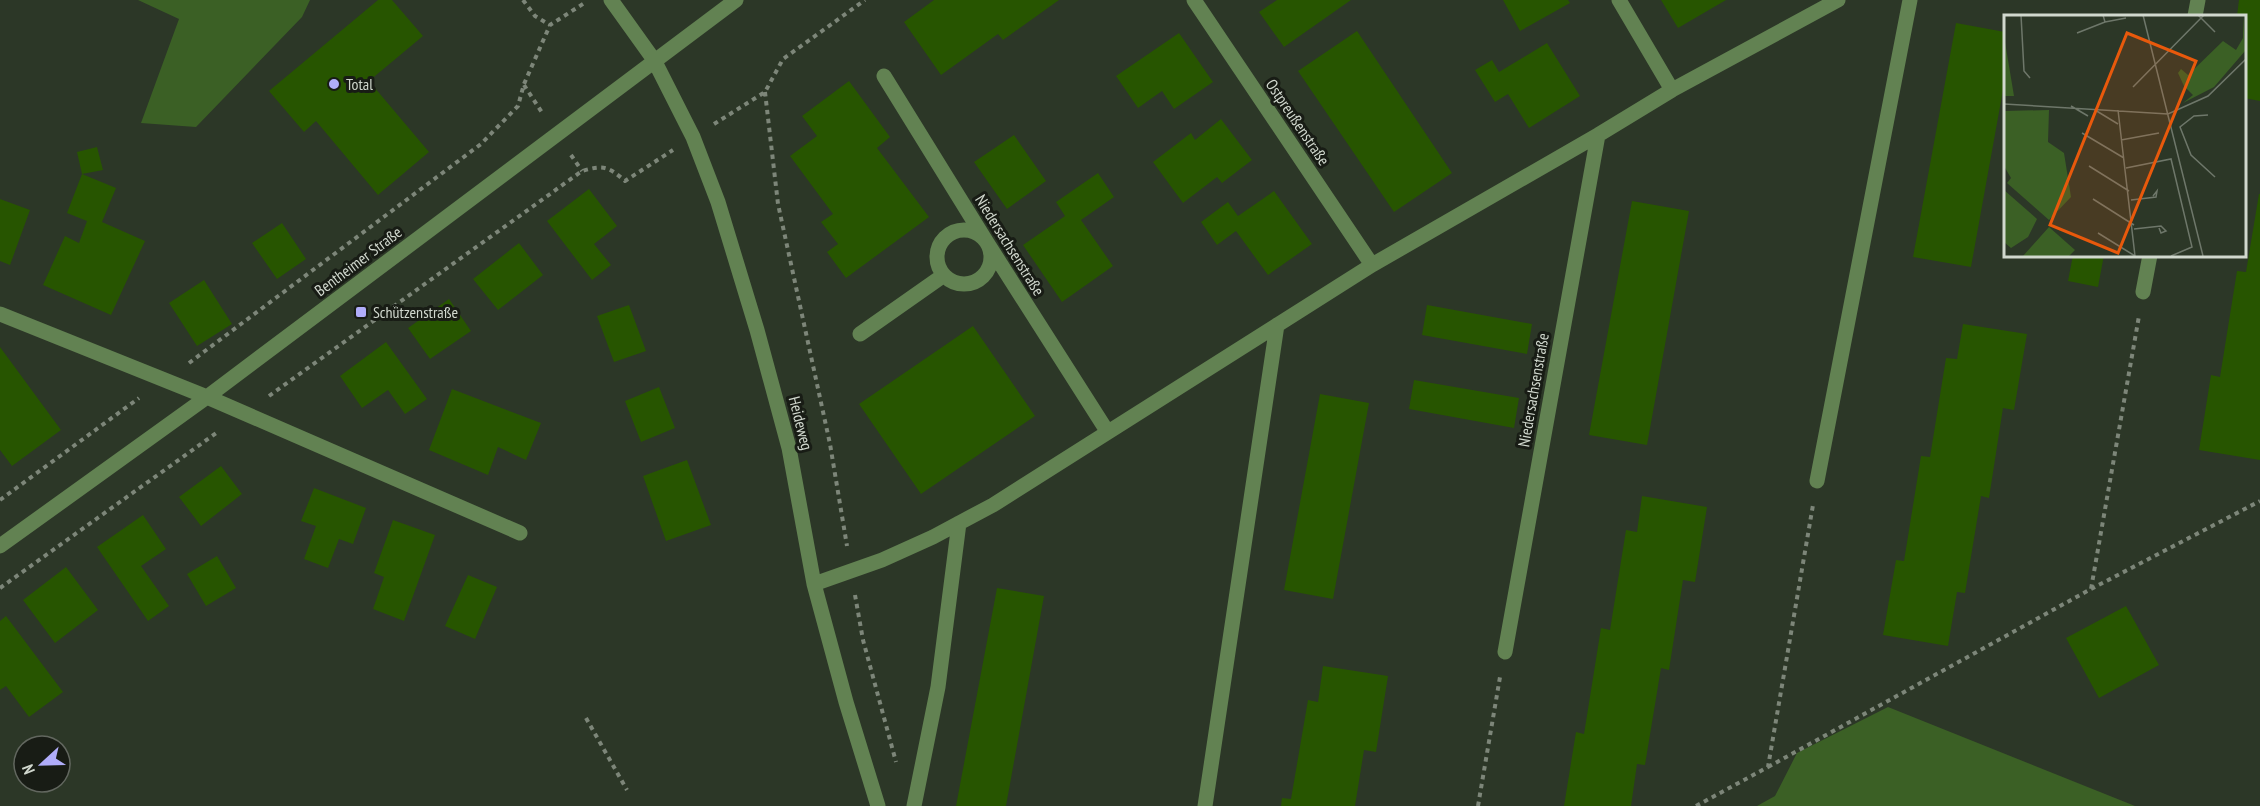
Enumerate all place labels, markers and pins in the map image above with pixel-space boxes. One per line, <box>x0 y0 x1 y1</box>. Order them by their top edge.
place label: Total <box>346 74 373 94</box>
marker: Total <box>327 77 341 91</box>
place label: Schützenstraße <box>373 302 458 322</box>
marker: Schützenstraße <box>354 305 368 319</box>

